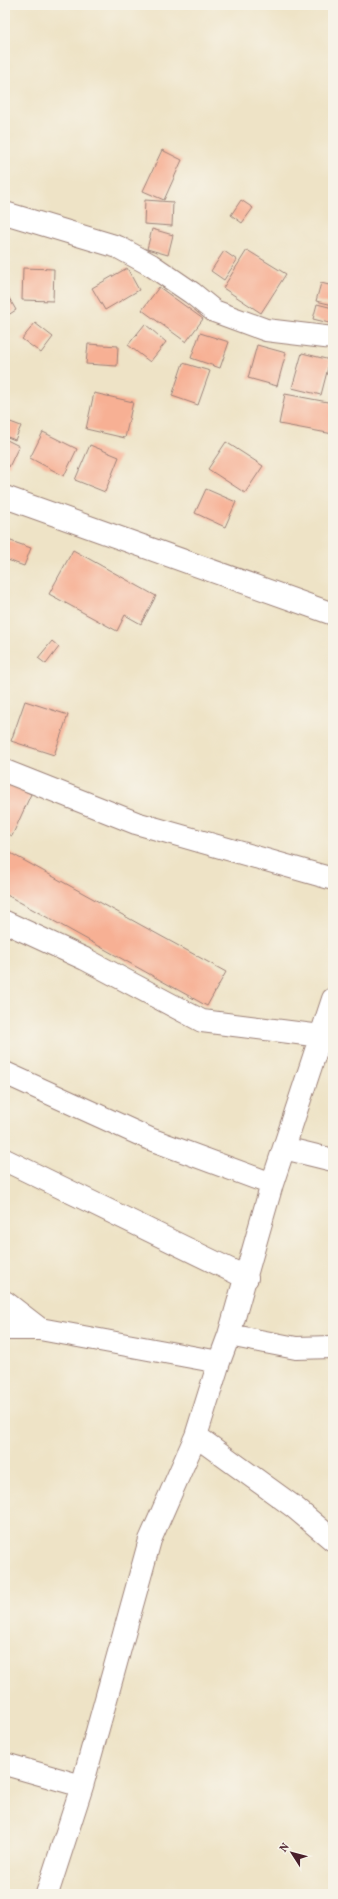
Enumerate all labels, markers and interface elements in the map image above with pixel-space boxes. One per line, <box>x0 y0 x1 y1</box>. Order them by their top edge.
north arrow <box>272 1833 312 1873</box>
text: N <box>277 1840 294 1856</box>

